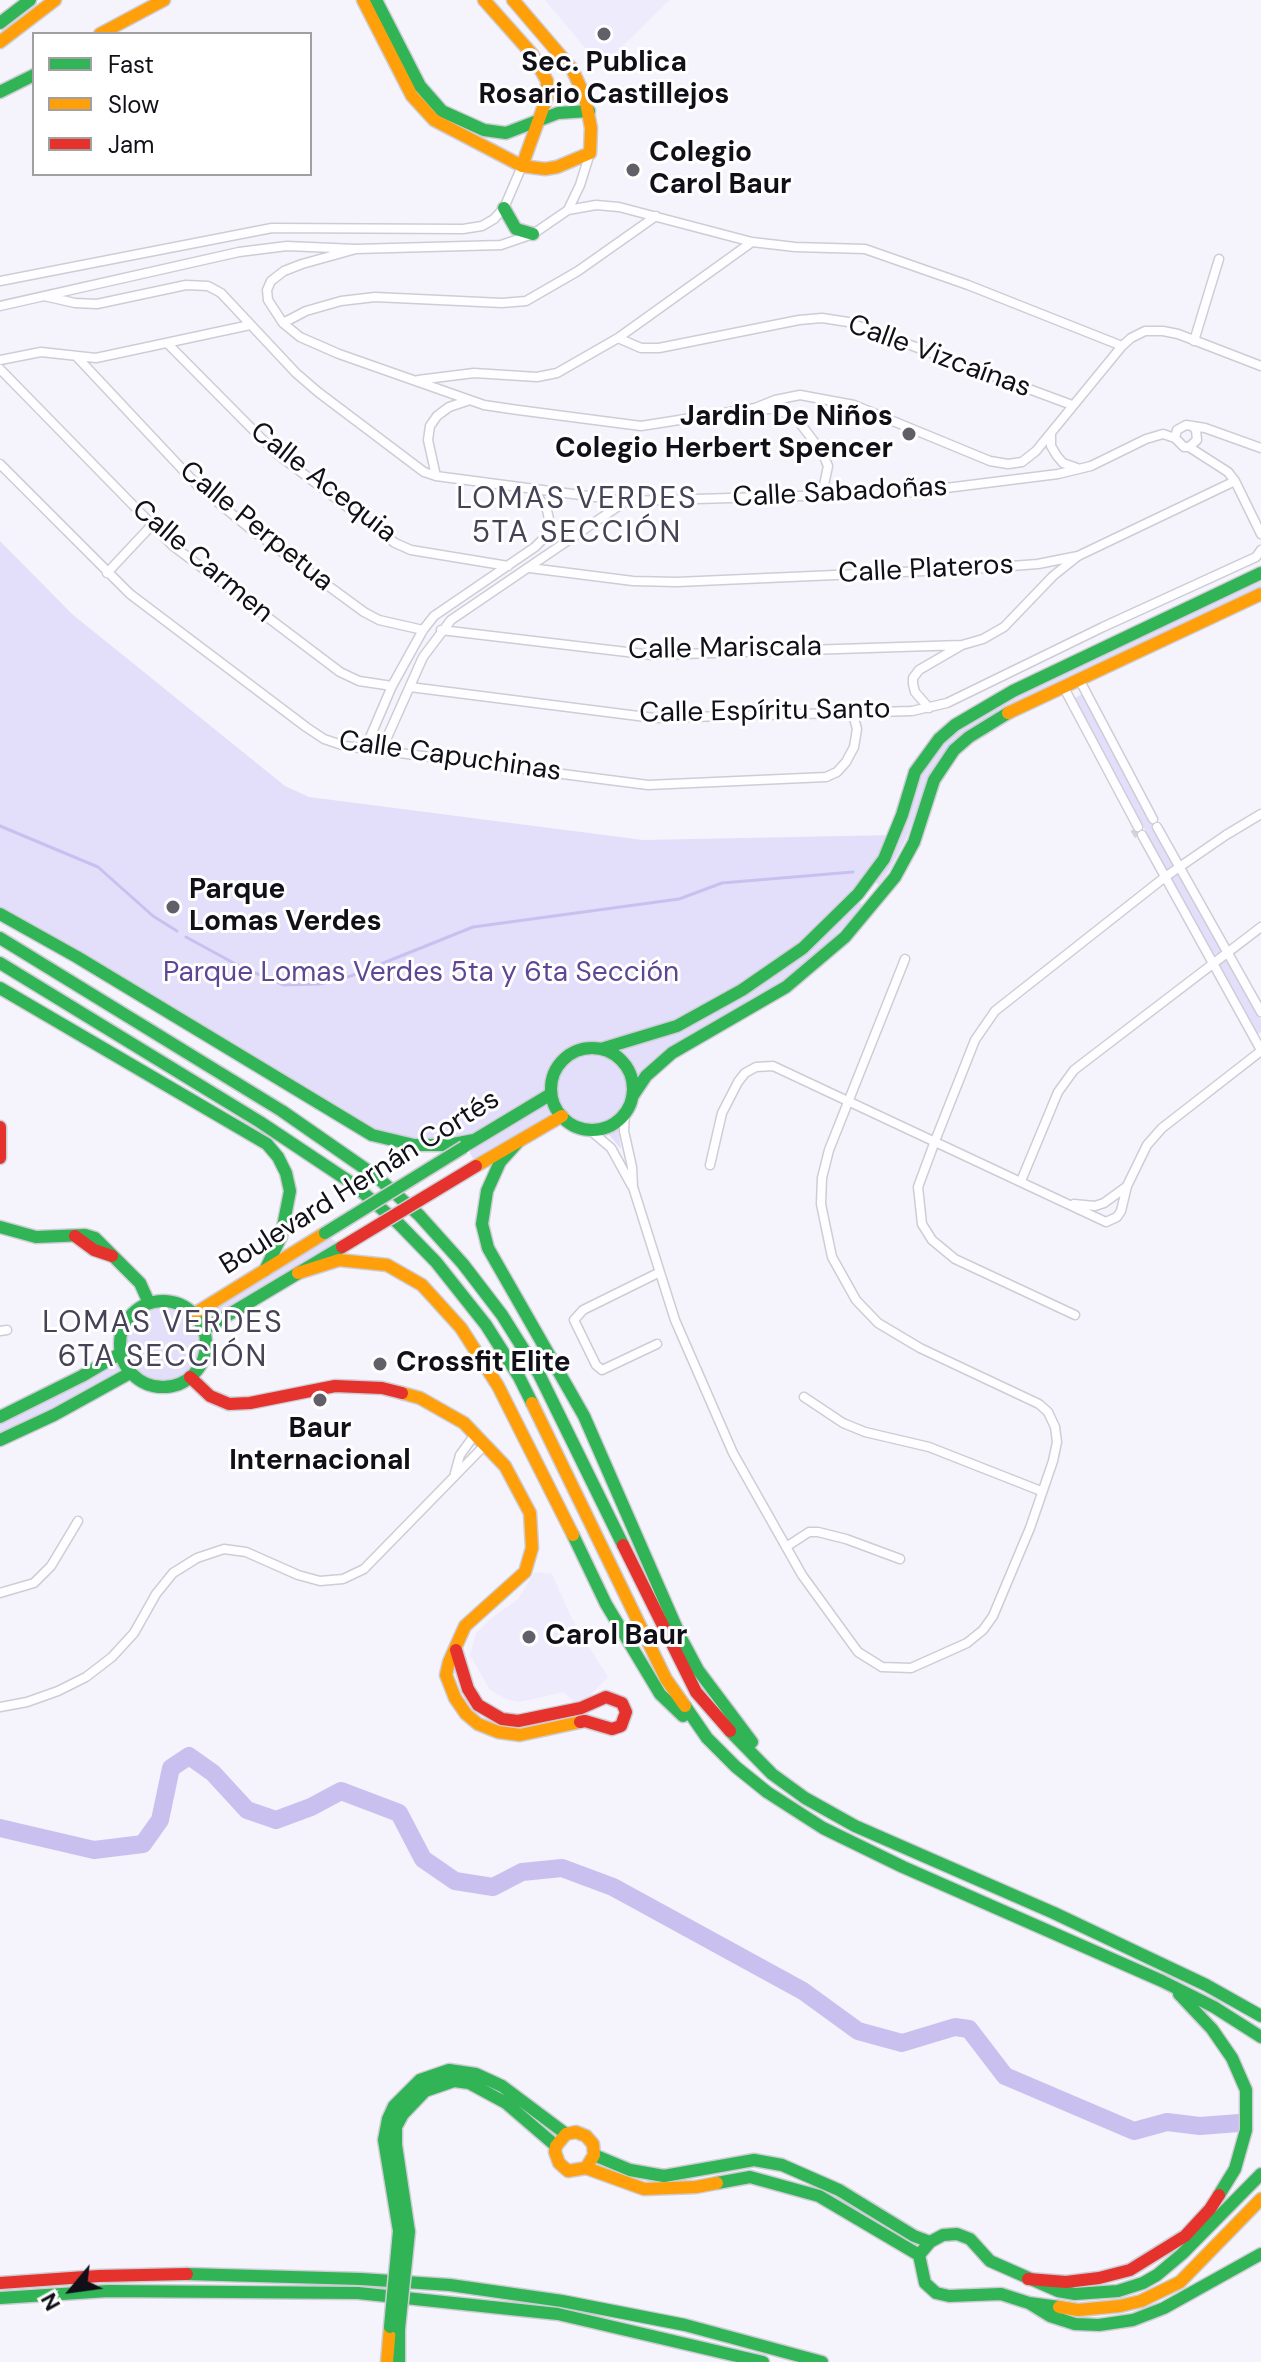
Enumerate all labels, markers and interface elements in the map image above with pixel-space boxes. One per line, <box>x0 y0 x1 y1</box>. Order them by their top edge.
marker: Sec. Publica Rosario Castillejos <box>595 25 613 43</box>
legend <box>32 32 312 176</box>
place label: Sec. Publica Rosario Castillejos <box>479 47 729 113</box>
text: Fast <box>108 49 154 80</box>
text: Slow <box>108 89 159 120</box>
text: Jam <box>108 129 154 160</box>
place label: Colegio Carol Baur <box>649 137 791 203</box>
marker: Colegio Carol Baur <box>624 161 642 179</box>
street label: Calle Vizcaínas <box>843 308 1035 406</box>
place label: Jardin De Niños Colegio Herbert Spencer <box>555 401 893 467</box>
street label: Calle Acequia <box>243 415 403 551</box>
marker: Jardin De Niños Colegio Herbert Spencer <box>900 425 918 443</box>
street label: Calle Perpetua <box>172 455 340 599</box>
street label: Calle Sabadoñas <box>732 471 948 515</box>
district label: LOMAS VERDES 5TA SECCIÓN <box>456 482 698 552</box>
street label: Calle Carmen <box>125 493 279 631</box>
street label: Calle Plateros <box>838 549 1014 591</box>
street label: Calle Mariscala <box>628 631 822 667</box>
street label: Calle Espíritu Santo <box>639 693 891 731</box>
street label: Calle Capuchinas <box>337 725 563 789</box>
place label: Parque Lomas Verdes <box>189 874 382 940</box>
marker: Parque Lomas Verdes <box>164 898 182 916</box>
park label: Parque Lomas Verdes 5ta y 6ta Sección <box>163 957 679 991</box>
street label: Boulevard Hernán Cortés <box>214 1083 506 1283</box>
district label: LOMAS VERDES 6TA SECCIÓN <box>42 1306 284 1376</box>
place label: Crossfit Elite <box>396 1347 571 1381</box>
marker: Crossfit Elite <box>371 1355 389 1373</box>
marker: Baur Internacional <box>311 1391 329 1409</box>
place label: Baur Internacional <box>229 1413 411 1479</box>
place label: Carol Baur <box>545 1620 687 1654</box>
marker: Carol Baur <box>520 1628 538 1646</box>
north arrow <box>32 2250 112 2330</box>
text: N <box>34 2288 67 2316</box>

